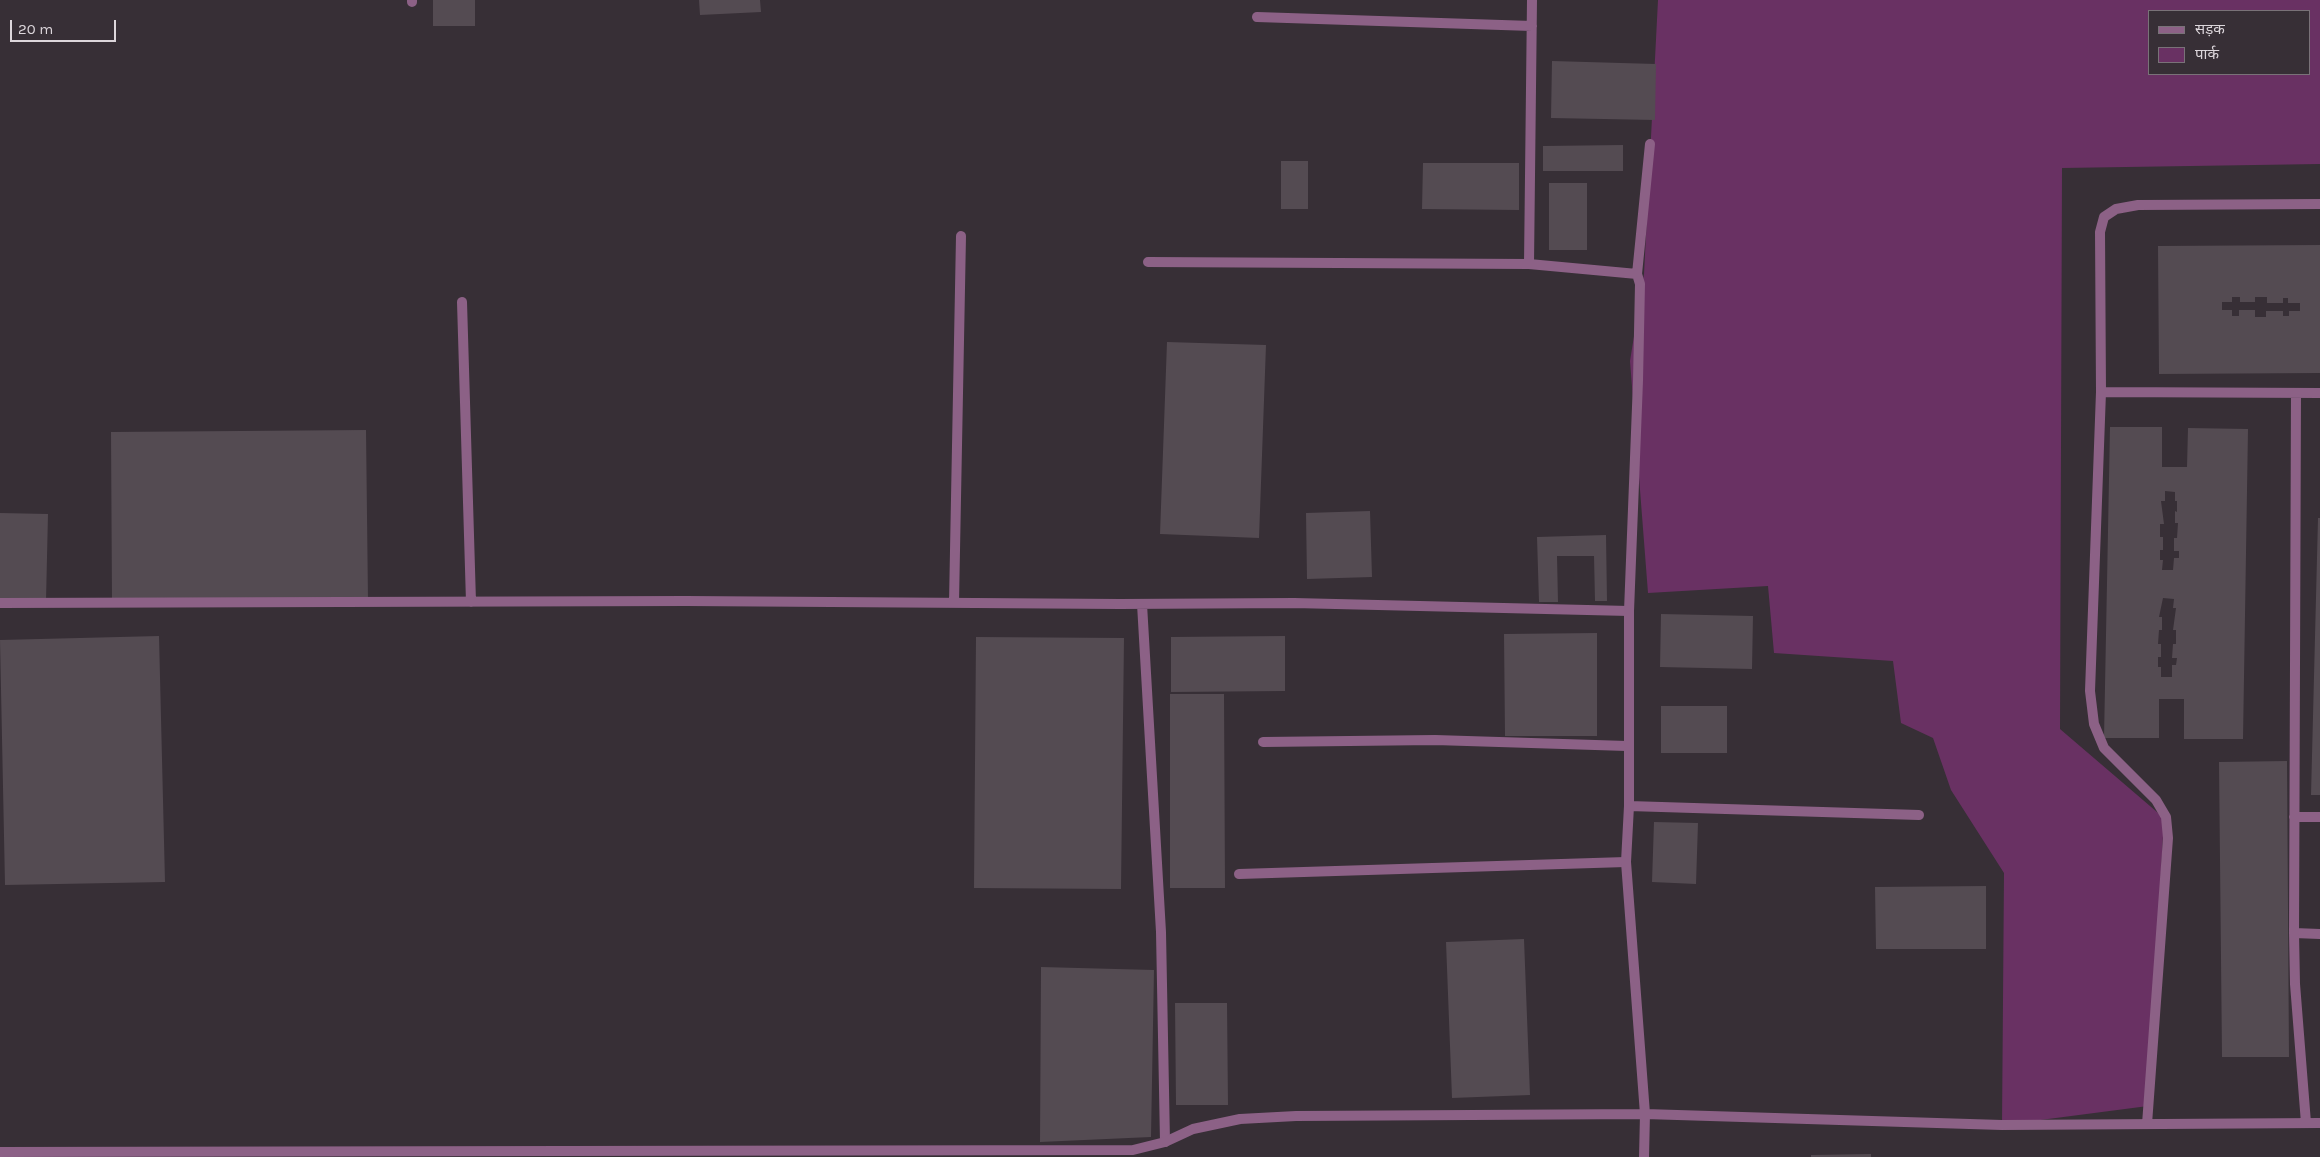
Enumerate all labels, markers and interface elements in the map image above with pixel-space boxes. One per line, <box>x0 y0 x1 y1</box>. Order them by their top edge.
scale bar <box>12 10 119 42</box>
legend <box>2148 10 2310 75</box>
text: 20 m <box>18 20 53 38</box>
text: सड़क <box>2195 20 2225 38</box>
text: पार्क <box>2195 45 2219 63</box>

